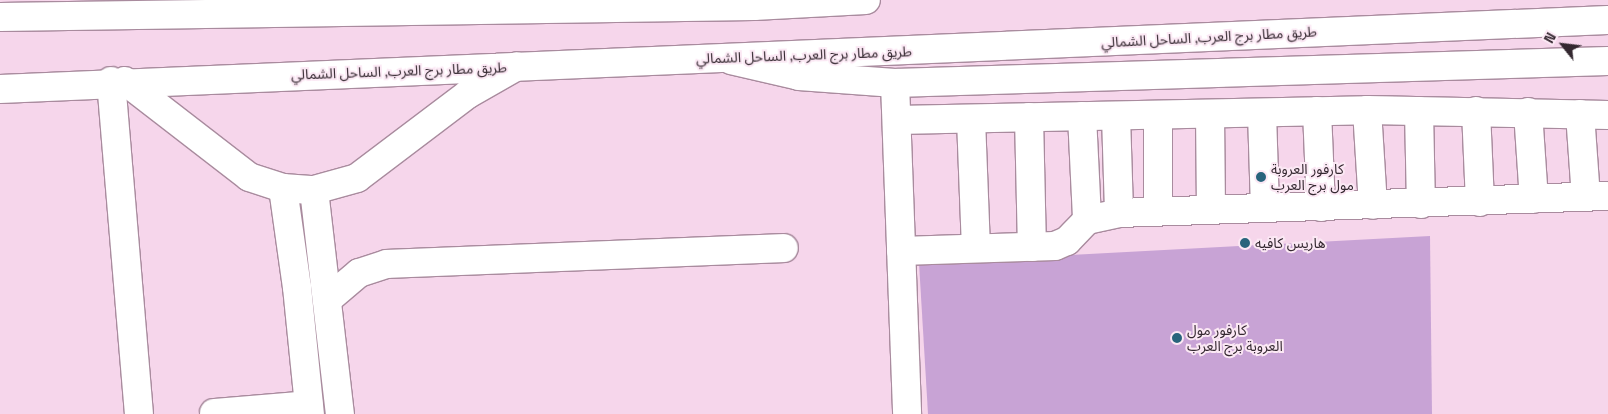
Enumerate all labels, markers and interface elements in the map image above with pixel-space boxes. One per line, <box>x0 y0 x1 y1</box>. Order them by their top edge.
north arrow <box>1538 20 1588 70</box>
street label: طريق مطار برج العرب, الساحل الشمالي <box>1100 23 1318 51</box>
text: N <box>1540 29 1560 46</box>
street label: طريق مطار برج العرب, الساحل الشمالي <box>696 43 912 67</box>
street label: طريق مطار برج العرب, الساحل الشمالي <box>291 59 507 83</box>
place label: كارفور العروبة مول برج العرب <box>1271 161 1354 193</box>
marker: كارفور العروبة مول برج العرب <box>1255 171 1267 183</box>
place label: هاريس كافيه <box>1255 235 1326 251</box>
marker: هاريس كافيه <box>1239 237 1251 249</box>
place label: كارفور مول العروبة برج العرب <box>1187 322 1283 354</box>
marker: كارفور مول العروبة برج العرب <box>1171 332 1183 344</box>

